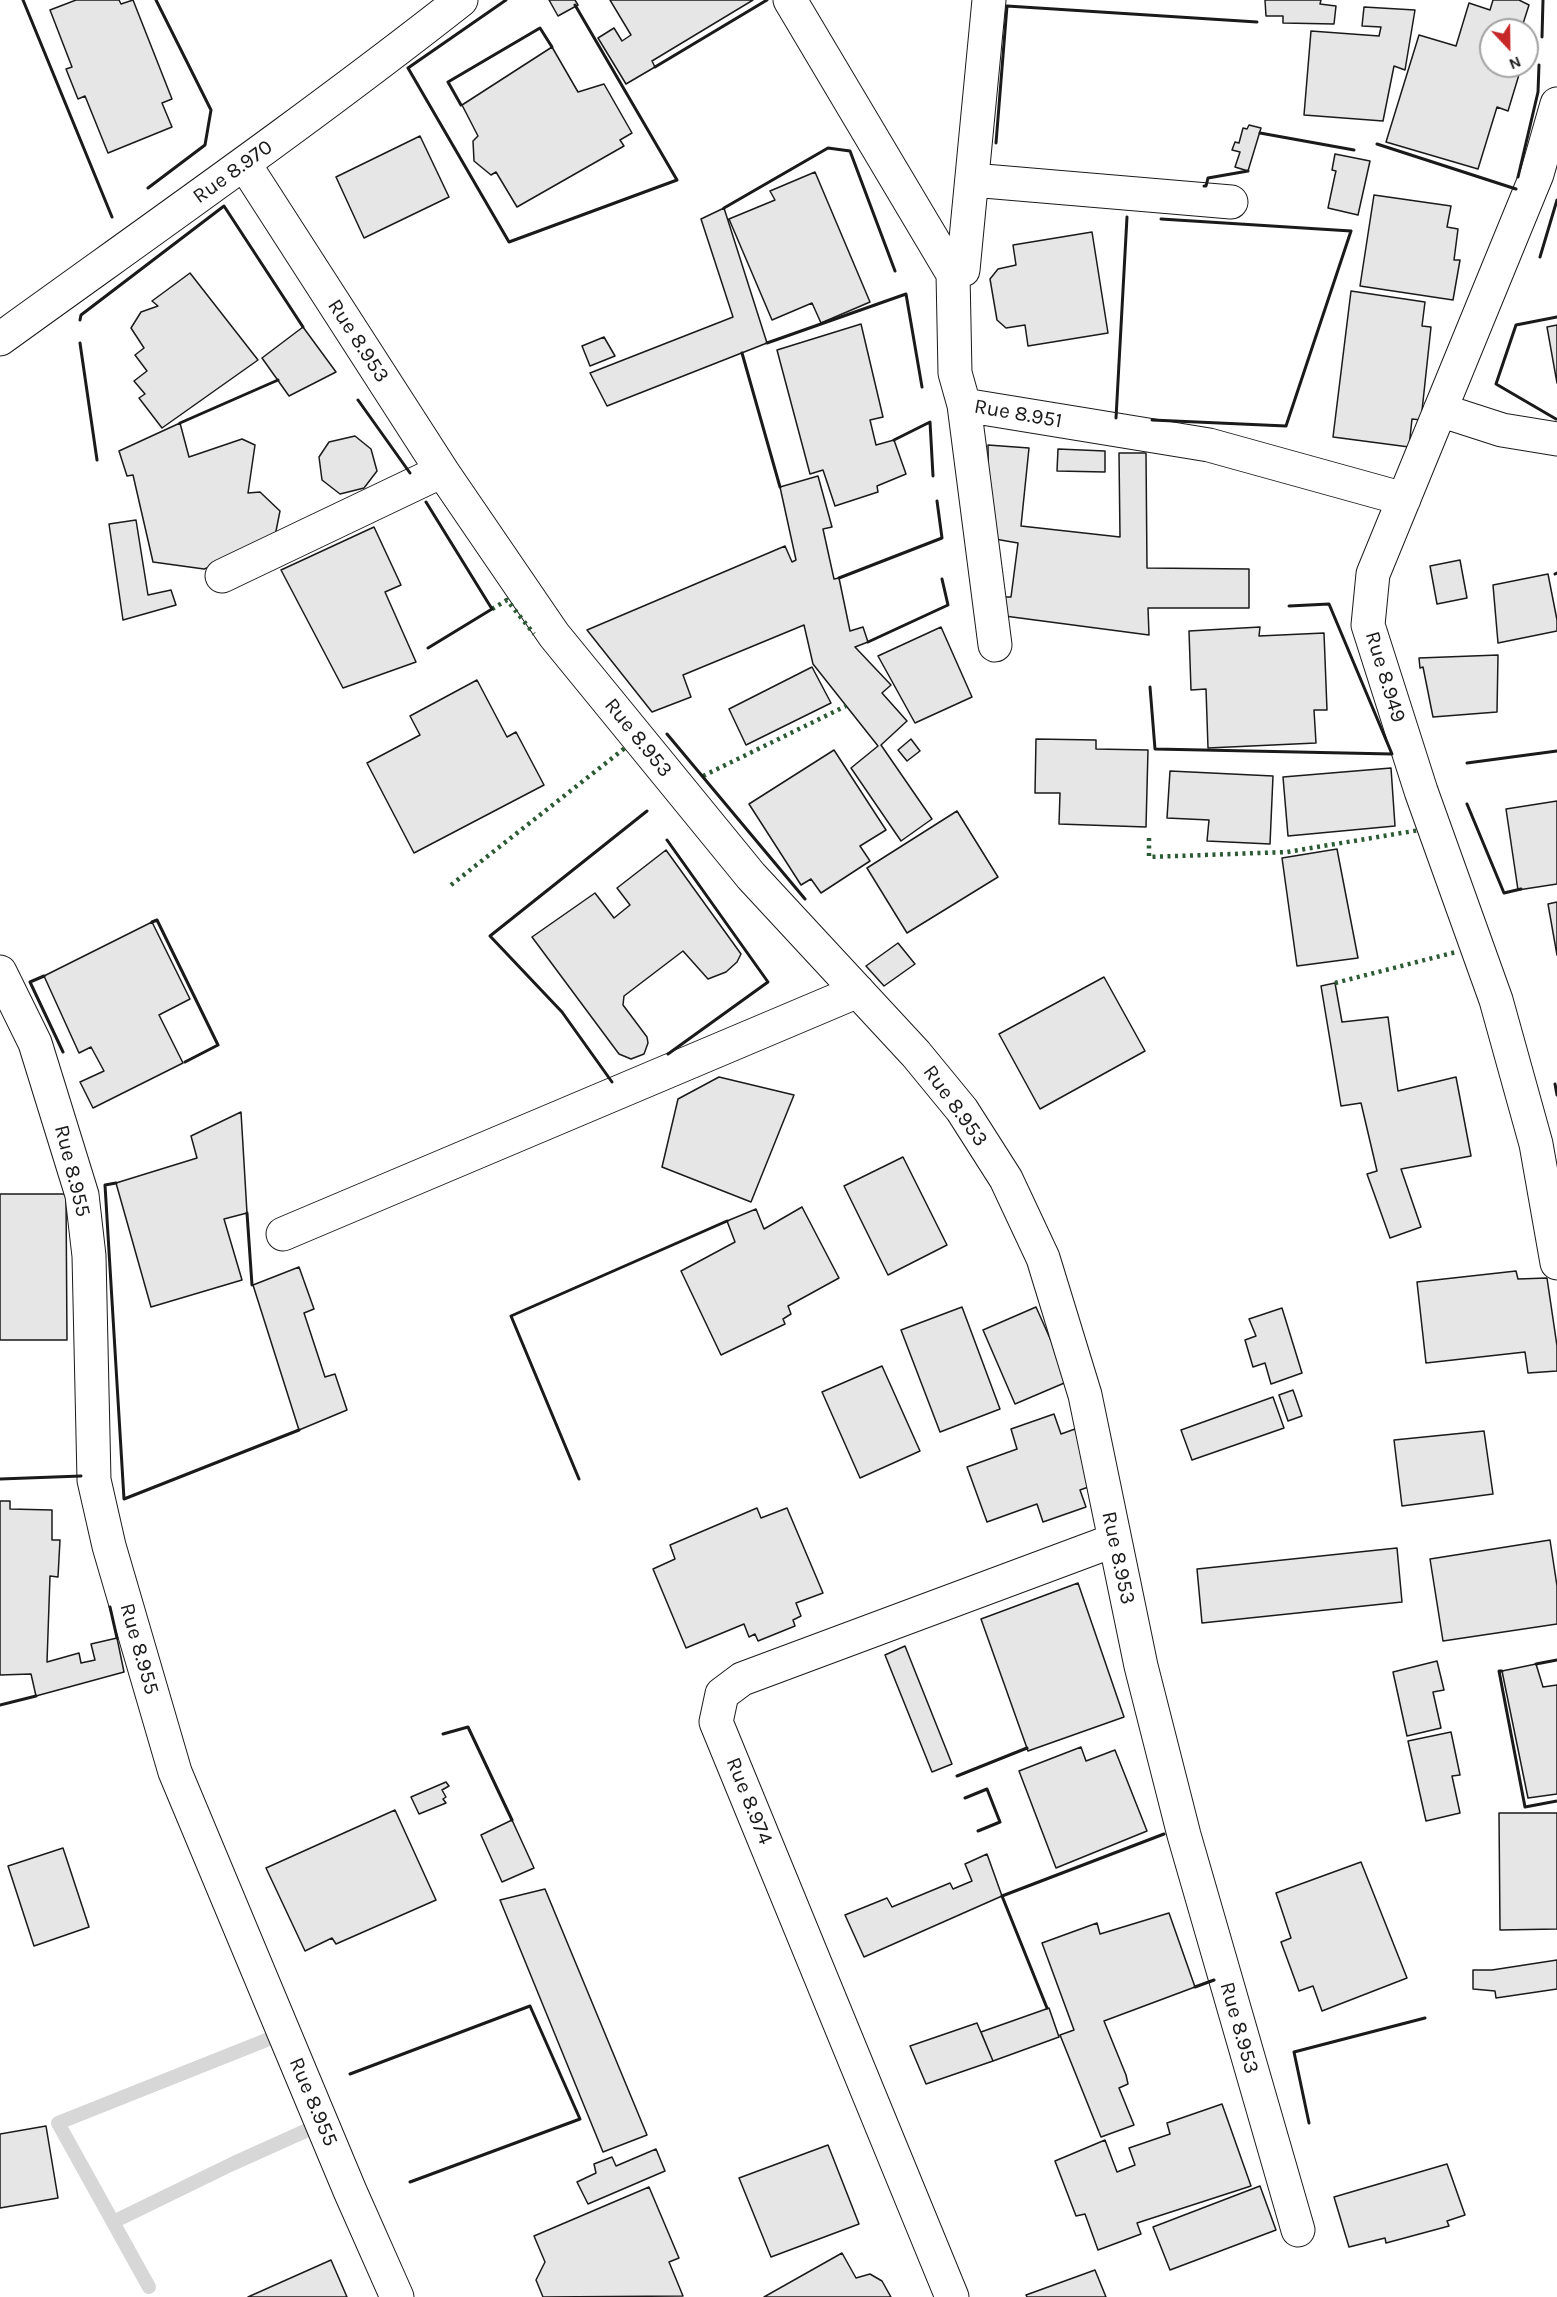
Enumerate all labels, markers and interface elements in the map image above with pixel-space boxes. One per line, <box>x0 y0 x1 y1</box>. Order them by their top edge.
north arrow <box>1479 18 1539 78</box>
text: N <box>1506 52 1524 74</box>
street label: Rue 8.970 <box>188 135 278 209</box>
street label: Rue 8.953 <box>322 295 394 387</box>
street label: Rue 8.951 <box>972 394 1064 434</box>
street label: Rue 8.949 <box>1359 628 1411 726</box>
street label: Rue 8.953 <box>598 693 678 783</box>
street label: Rue 8.953 <box>917 1060 993 1152</box>
street label: Rue 8.955 <box>48 1122 96 1220</box>
street label: Rue 8.953 <box>1096 1509 1140 1607</box>
street label: Rue 8.955 <box>114 1600 164 1698</box>
street label: Rue 8.974 <box>720 1754 778 1848</box>
street label: Rue 8.953 <box>1214 1979 1264 2077</box>
street label: Rue 8.955 <box>283 2054 343 2150</box>

